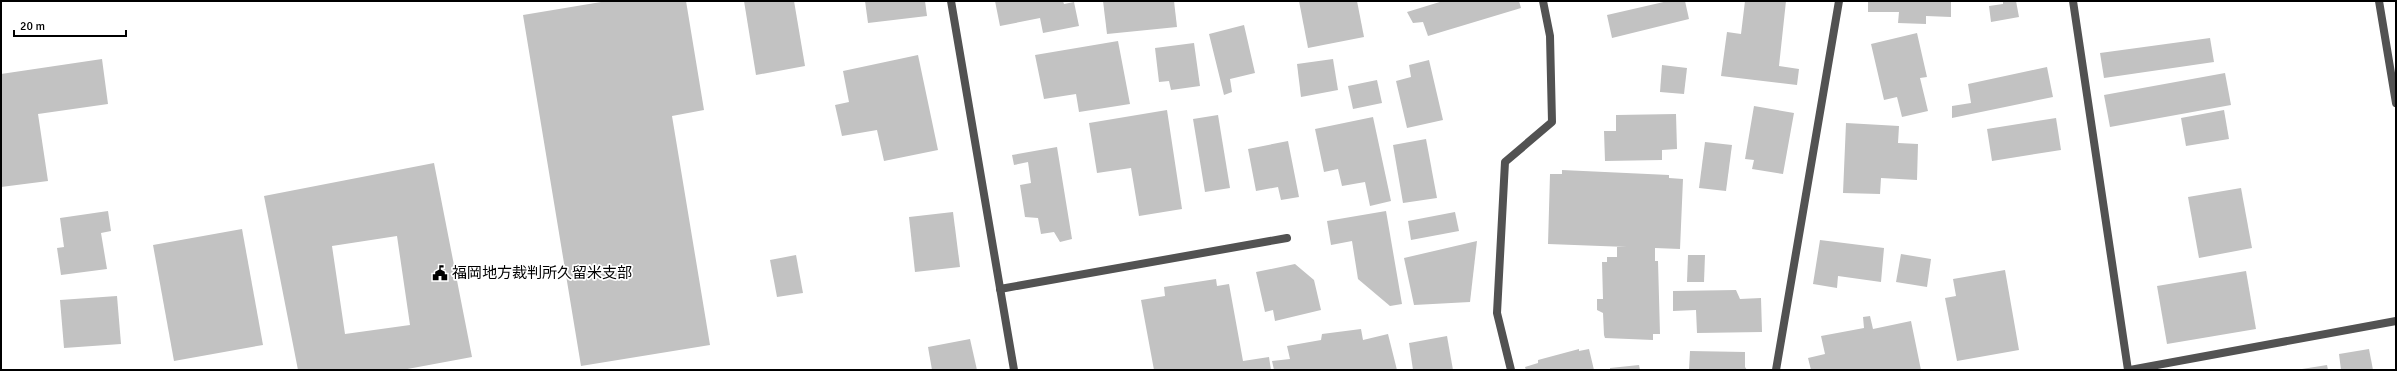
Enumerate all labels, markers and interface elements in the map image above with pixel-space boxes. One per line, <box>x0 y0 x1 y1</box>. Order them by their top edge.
scale bar <box>14 12 126 38</box>
text: 20 m <box>20 19 45 34</box>
public building icon: 福岡地方裁判所久留米支部 <box>431 264 449 282</box>
place label: 福岡地方裁判所久留米支部 <box>452 264 632 282</box>

